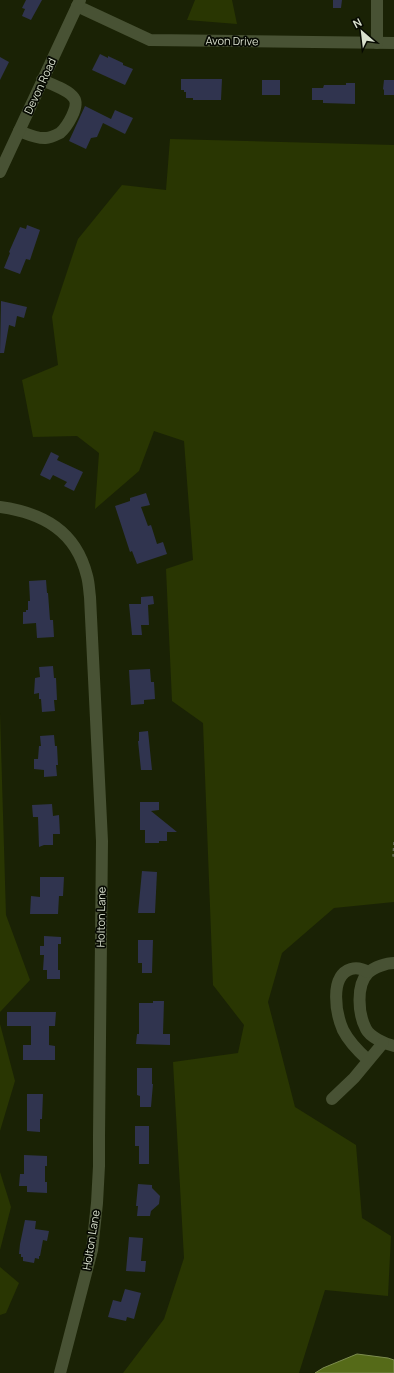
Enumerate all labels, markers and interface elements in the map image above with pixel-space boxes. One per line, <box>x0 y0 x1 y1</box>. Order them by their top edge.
north arrow <box>342 12 382 52</box>
text: N <box>350 14 364 31</box>
street label: Avon Drive <box>205 33 259 48</box>
street label: Devon Road <box>20 55 59 116</box>
street label: Holton Lane <box>92 886 109 947</box>
street label: Holton Lane <box>78 1208 103 1271</box>

